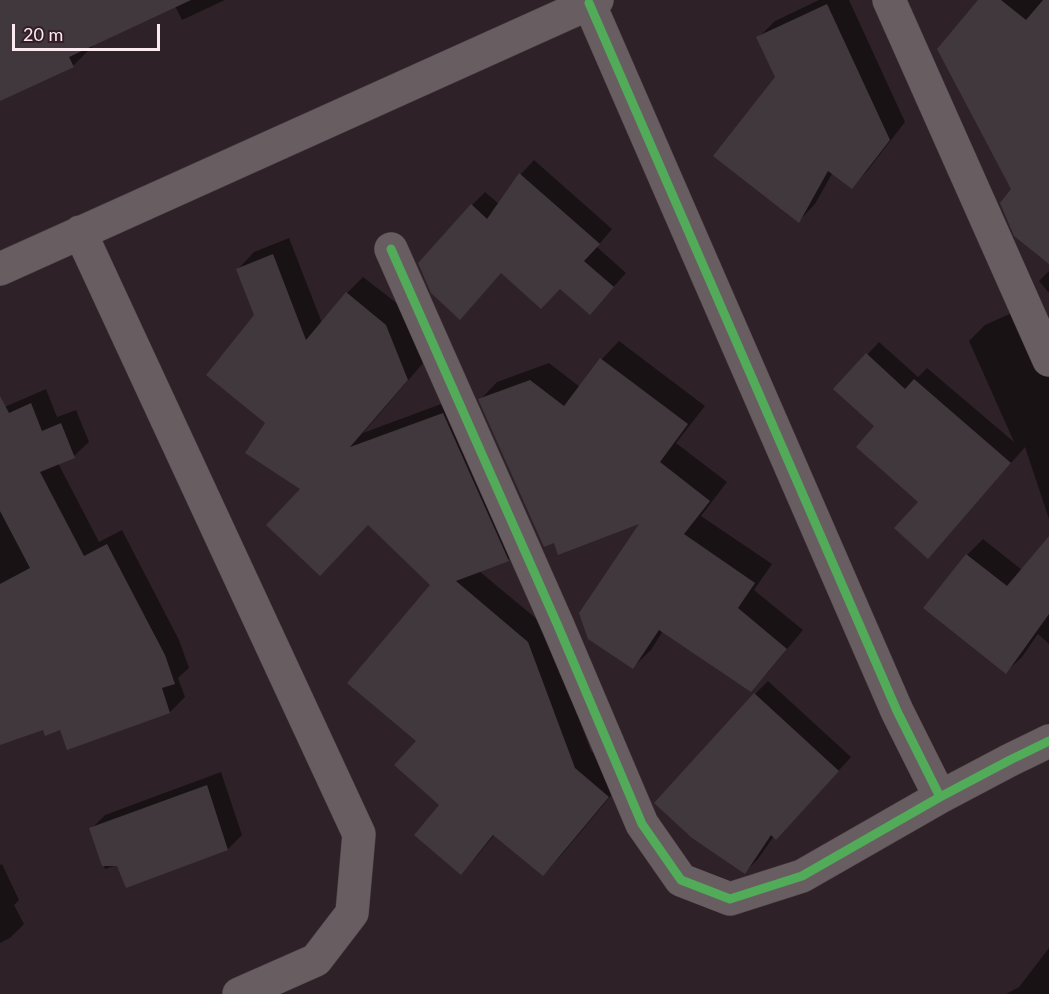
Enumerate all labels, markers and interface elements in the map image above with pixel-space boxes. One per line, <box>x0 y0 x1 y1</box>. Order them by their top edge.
scale bar <box>15 12 164 50</box>
text: 20 m <box>23 23 63 45</box>

